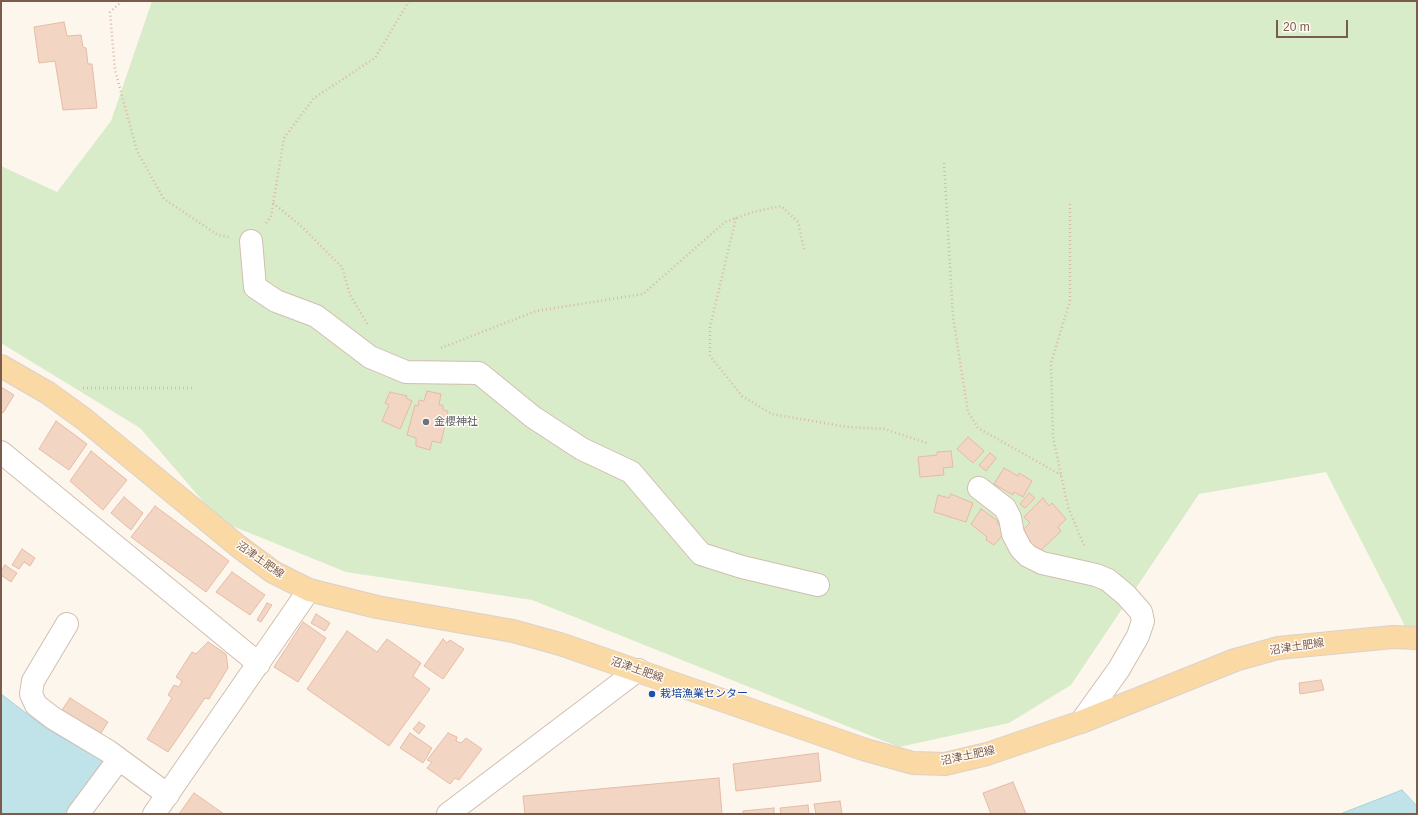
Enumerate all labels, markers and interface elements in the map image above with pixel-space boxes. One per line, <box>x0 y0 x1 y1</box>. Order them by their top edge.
scale bar <box>1278 12 1350 38</box>
text: 20 m <box>1283 20 1310 34</box>
place label: 金櫻神社 <box>434 415 478 429</box>
marker: 金櫻神社 <box>421 417 431 427</box>
street label: 沼津土肥線 <box>234 539 286 581</box>
street label: 沼津土肥線 <box>1269 636 1325 658</box>
street label: 沼津土肥線 <box>609 655 665 685</box>
place label: 栽培漁業センター <box>660 687 748 701</box>
marker: 栽培漁業センター <box>647 689 657 699</box>
street label: 沼津土肥線 <box>940 744 996 768</box>

